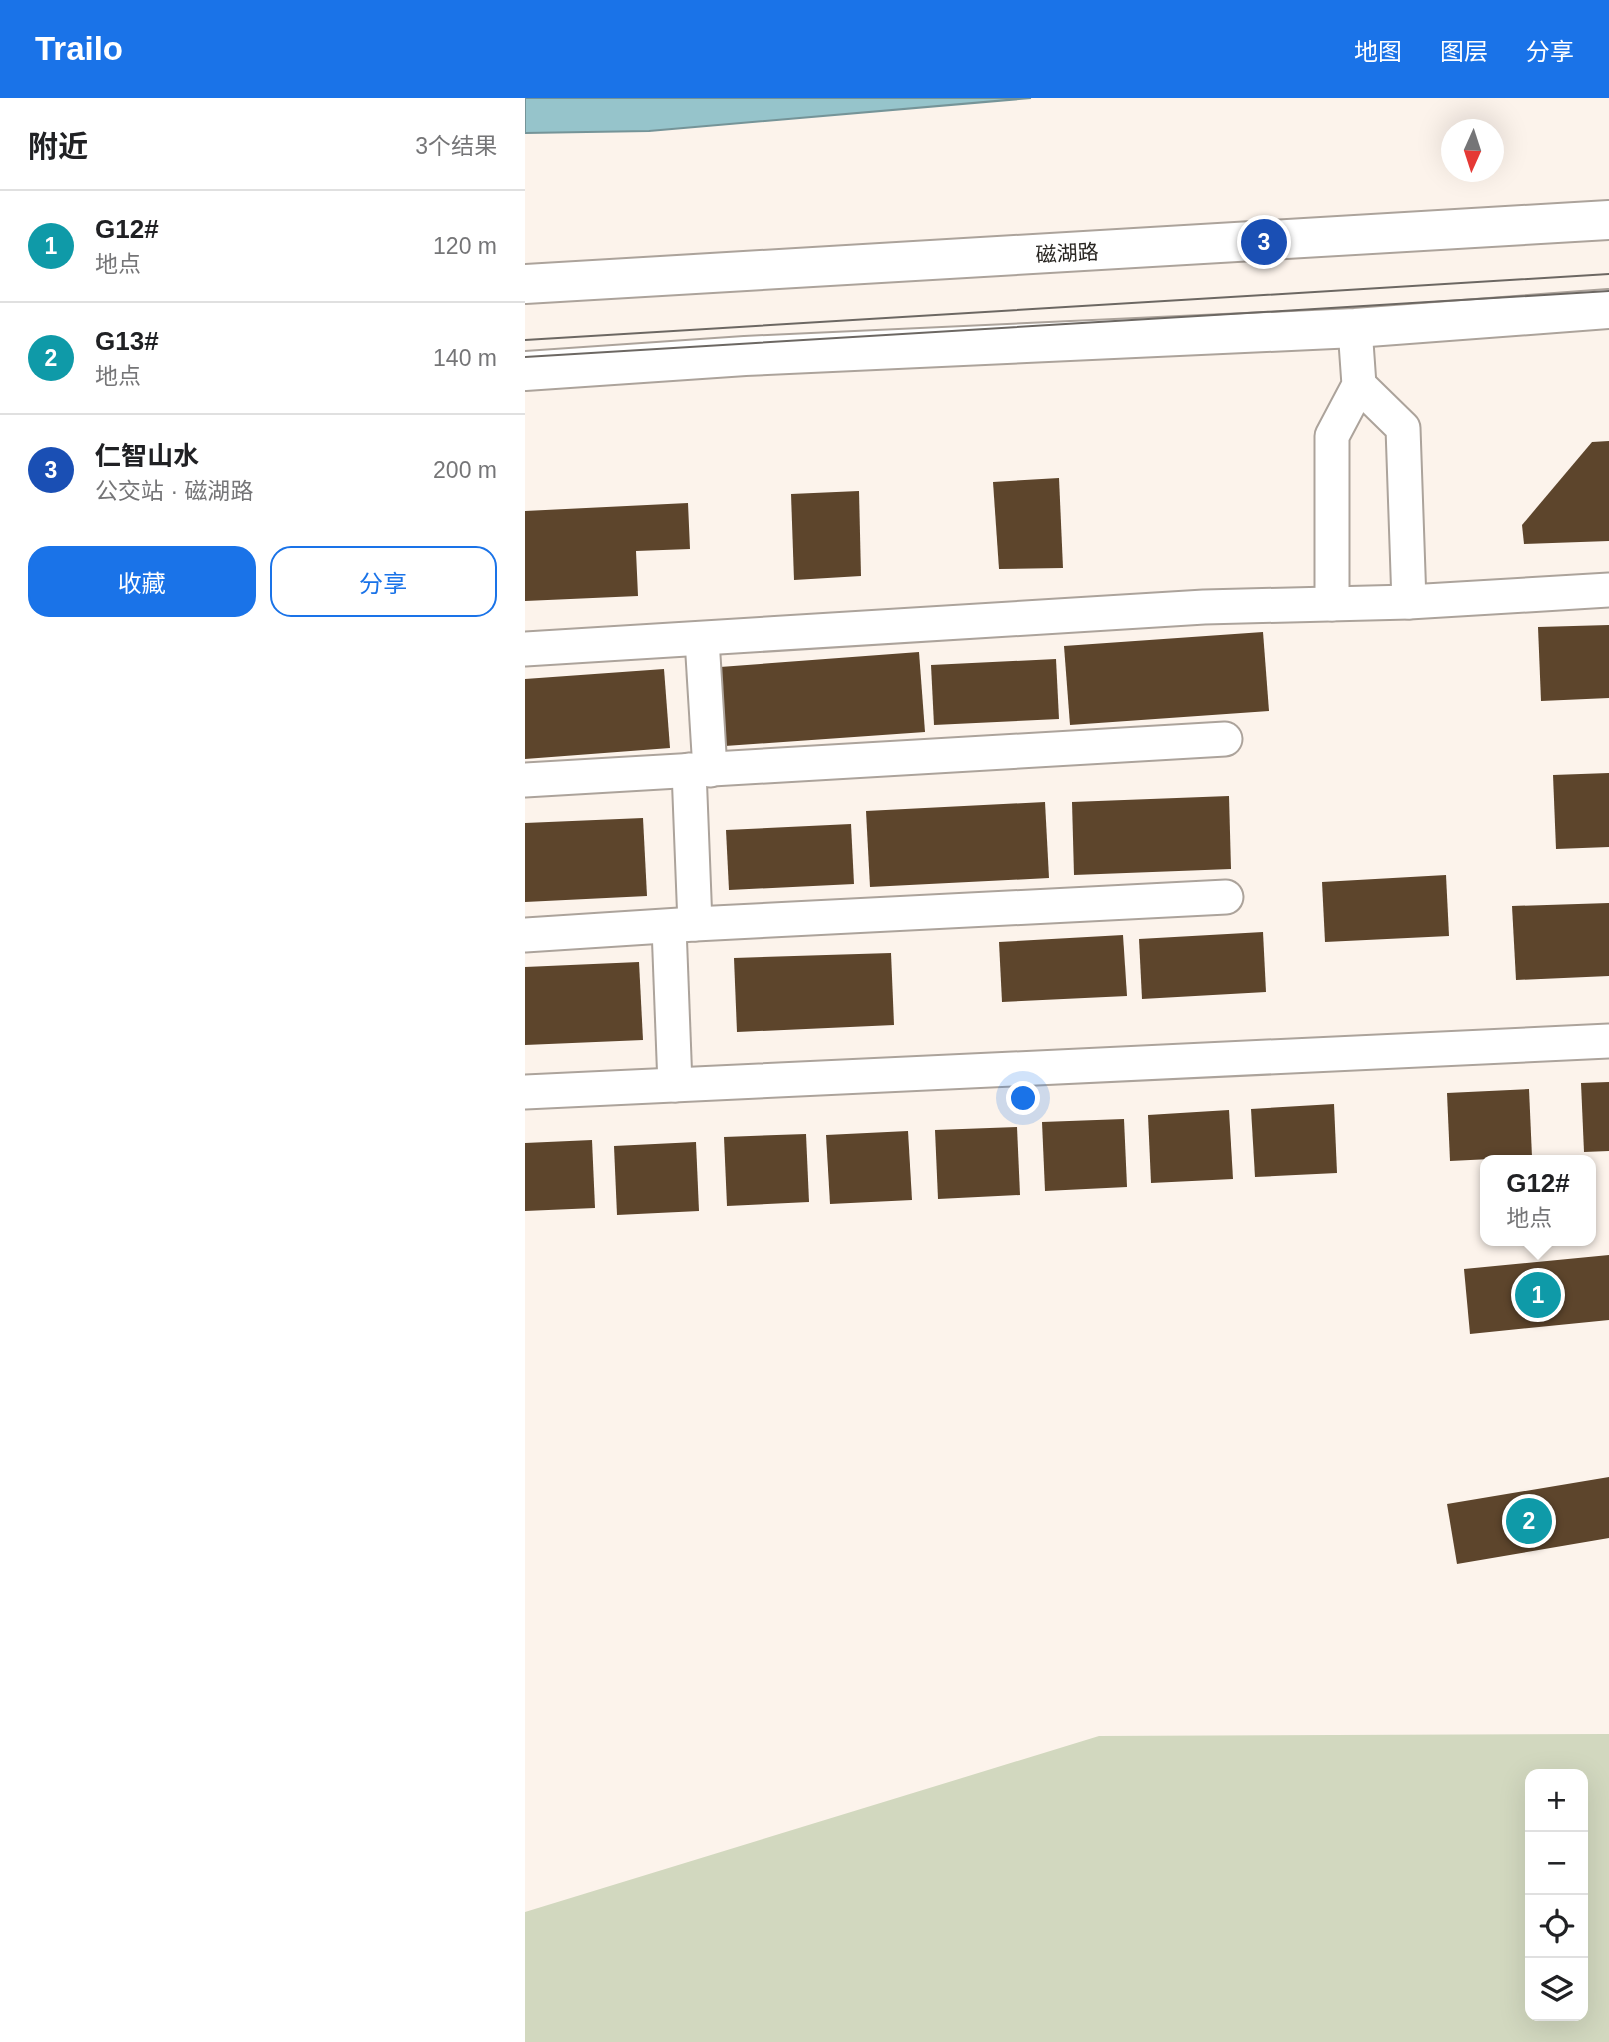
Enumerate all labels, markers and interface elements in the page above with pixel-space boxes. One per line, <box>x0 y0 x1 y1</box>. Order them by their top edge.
text: Trailo <box>35 30 123 67</box>
text: 地图 <box>1354 38 1402 65</box>
text: 图层 <box>1440 38 1488 65</box>
text: 分享 <box>1526 38 1574 65</box>
north arrow <box>1441 119 1504 182</box>
text: 附近 <box>28 130 88 163</box>
text: 3个结果 <box>415 133 497 159</box>
text: G12# <box>95 214 159 244</box>
pin: 3 <box>1241 216 1287 268</box>
text: 1 <box>45 233 57 259</box>
text: 120 m <box>433 233 497 259</box>
street label: 磁湖路 <box>1035 240 1099 266</box>
text: 地点 <box>95 251 141 277</box>
text: G13# <box>95 326 159 356</box>
text: 2 <box>45 345 57 371</box>
text: 140 m <box>433 345 497 371</box>
text: 地点 <box>95 363 141 389</box>
text: 仁智山水 <box>95 441 199 471</box>
text: 3 <box>45 457 57 483</box>
text: 200 m <box>433 457 497 483</box>
text: 公交站 · 磁湖路 <box>95 478 253 504</box>
button: 收藏 <box>28 546 256 617</box>
button: 分享 <box>270 546 497 617</box>
your location <box>1006 1081 1040 1115</box>
popup <box>1480 1155 1596 1246</box>
text: G12# <box>1506 1168 1570 1198</box>
text: 地点 <box>1506 1205 1552 1231</box>
pin: 1 <box>1515 1269 1561 1321</box>
pin: 2 <box>1506 1495 1552 1547</box>
map controls <box>1525 1769 1588 2021</box>
button: + <box>1525 1769 1588 1832</box>
button: − <box>1525 1832 1588 1895</box>
button: locate <box>1525 1895 1588 1958</box>
button: layers <box>1525 1958 1588 2021</box>

